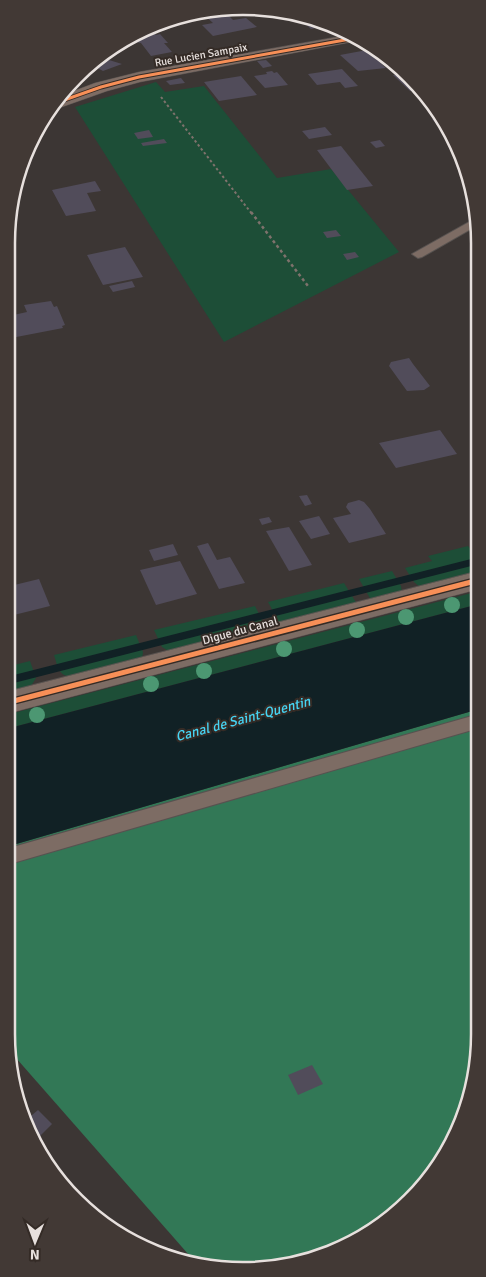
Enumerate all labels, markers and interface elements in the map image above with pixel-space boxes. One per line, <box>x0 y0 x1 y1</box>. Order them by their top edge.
street label: Rue Lucien Sampaix <box>154 40 248 70</box>
street label: Digue du Canal <box>201 614 280 648</box>
water label: Canal de Saint-Quentin <box>174 693 313 745</box>
north arrow <box>10 1217 60 1267</box>
text: N <box>30 1246 40 1263</box>

